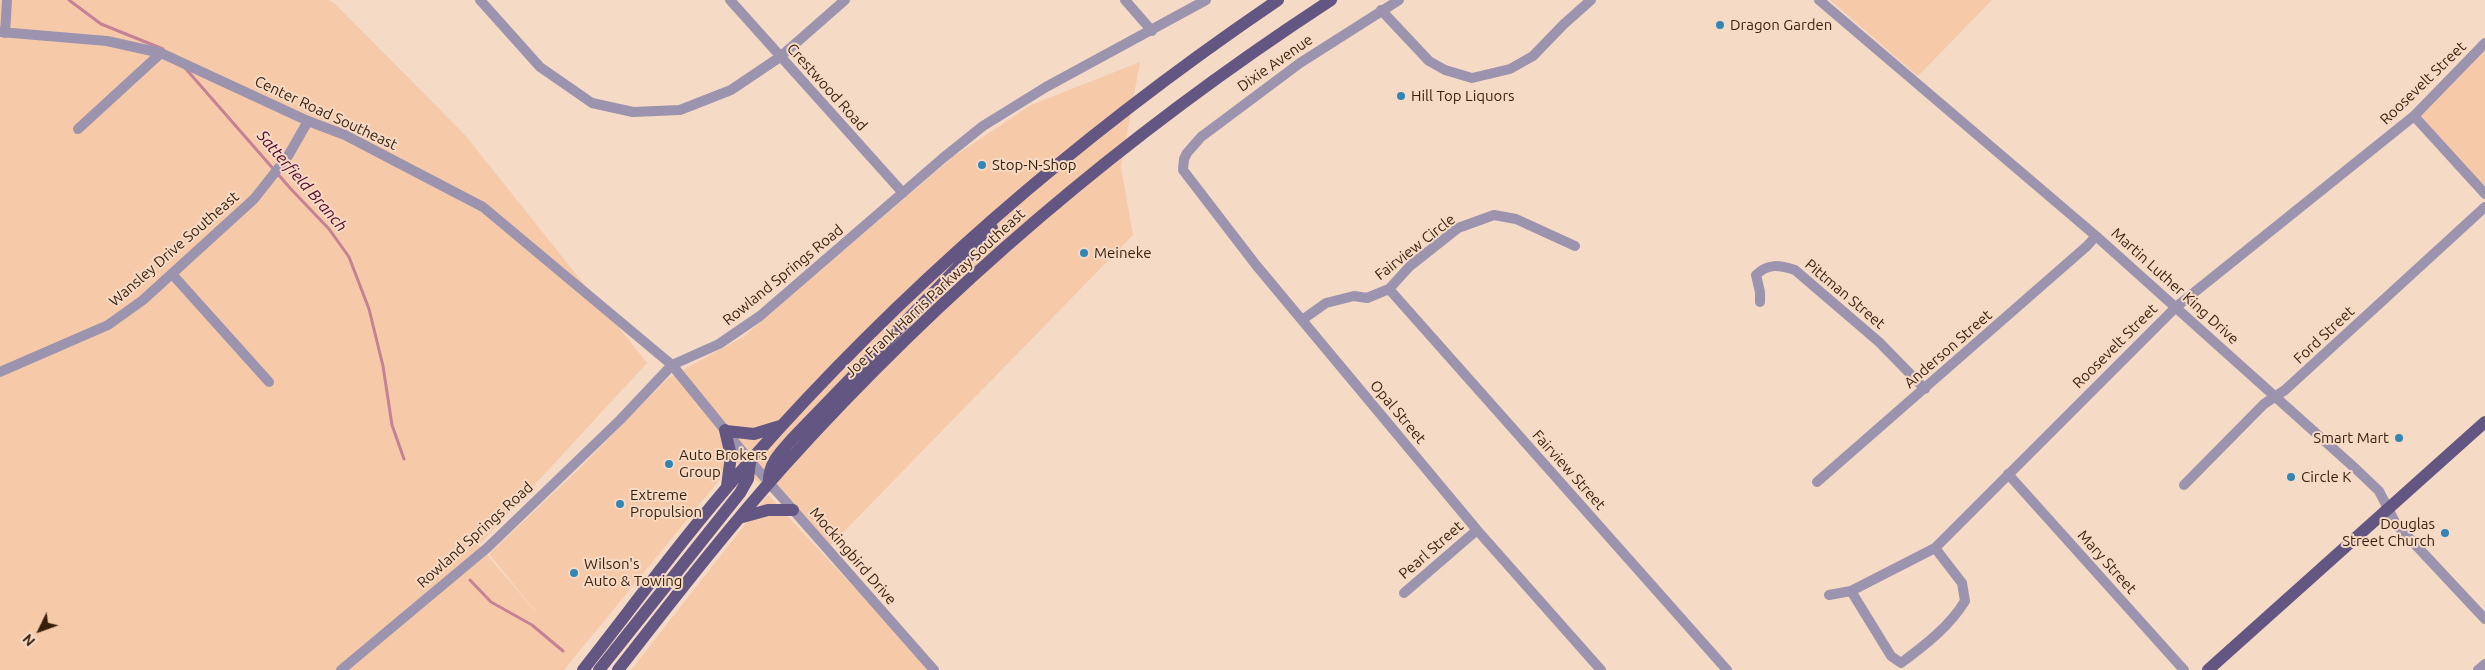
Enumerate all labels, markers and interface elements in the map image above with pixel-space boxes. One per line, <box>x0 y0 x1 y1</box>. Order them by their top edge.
place label: Dragon Garden <box>1730 16 1832 34</box>
marker: Dragon Garden <box>1714 19 1726 31</box>
street label: Dixie Avenue <box>1234 30 1316 96</box>
street label: Roosevelt Street <box>2376 37 2470 129</box>
street label: Crestwood Road <box>783 40 871 134</box>
street label: Center Road Southeast <box>252 72 400 154</box>
place label: Hill Top Liquors <box>1411 87 1515 105</box>
marker: Hill Top Liquors <box>1395 90 1407 102</box>
water label: Satterfield Branch <box>253 127 351 235</box>
place label: Stop-N-Shop <box>992 156 1077 174</box>
marker: Stop-N-Shop <box>976 159 988 171</box>
street label: Wansley Drive Southeast <box>105 188 243 310</box>
street label: Joe Frank Harris Parkway Southeast <box>841 205 1029 381</box>
street label: Fairview Circle <box>1371 210 1459 284</box>
street label: Rowland Springs Road <box>719 221 847 329</box>
street label: Martin Luther King Drive <box>2108 224 2242 348</box>
place label: Meineke <box>1094 244 1151 262</box>
marker: Meineke <box>1078 247 1090 259</box>
street label: Pittman Street <box>1801 255 1889 333</box>
street label: Roosevelt Street <box>2069 300 2161 392</box>
street label: Ford Street <box>2290 302 2358 368</box>
street label: Anderson Street <box>1901 306 1995 392</box>
street label: Opal Street <box>1366 377 1430 447</box>
street label: Fairview Street <box>1529 426 1609 514</box>
place label: Smart Mart <box>2313 429 2389 447</box>
marker: Smart Mart <box>2393 432 2405 444</box>
place label: Auto Brokers Group <box>679 446 767 481</box>
marker: Auto Brokers Group <box>663 458 675 470</box>
place label: Circle K <box>2301 468 2351 486</box>
marker: Circle K <box>2285 471 2297 483</box>
street label: Rowland Springs Road <box>413 478 537 592</box>
place label: Extreme Propulsion <box>630 486 702 521</box>
marker: Extreme Propulsion <box>614 498 626 510</box>
street label: Mockingbird Drive <box>806 504 900 608</box>
place label: Douglas Street Church <box>2342 515 2435 550</box>
street label: Pearl Street <box>1395 517 1467 583</box>
street label: Mary Street <box>2074 527 2140 597</box>
marker: Douglas Street Church <box>2439 527 2451 539</box>
place label: Wilson's Auto & Towing <box>584 555 682 590</box>
marker: Wilson's Auto & Towing <box>568 567 580 579</box>
north arrow <box>15 605 65 655</box>
text: N <box>19 631 38 649</box>

